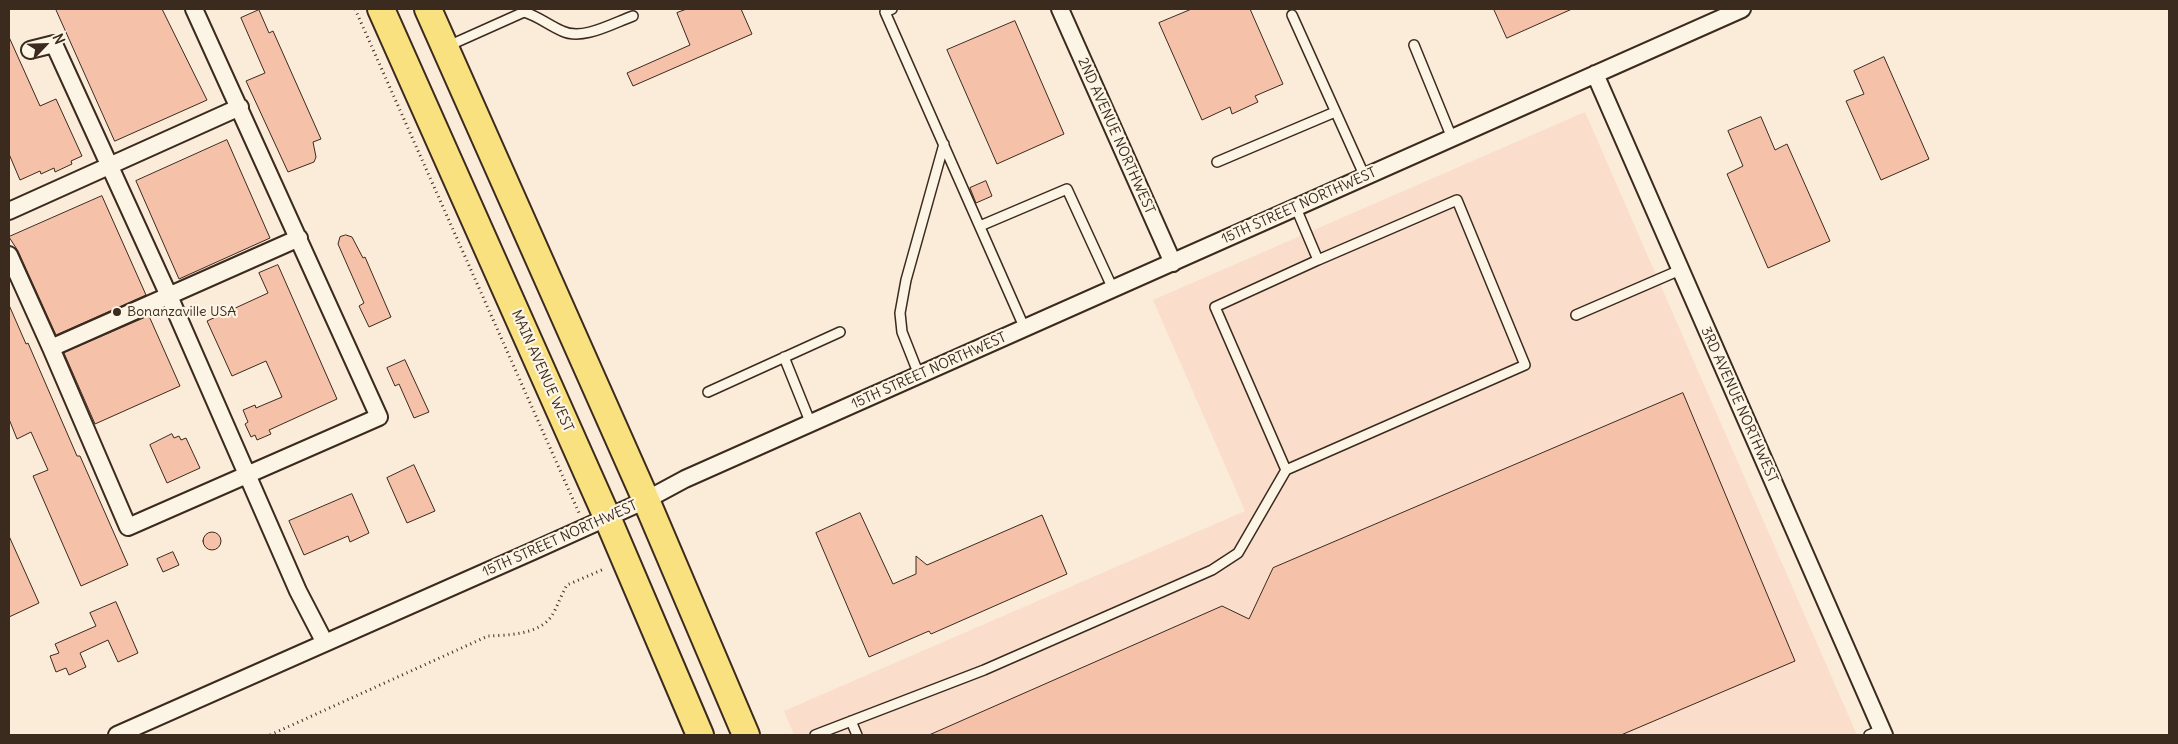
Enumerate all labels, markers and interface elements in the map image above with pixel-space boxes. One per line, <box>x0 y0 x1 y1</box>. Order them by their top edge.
north arrow <box>20 20 70 70</box>
text: N <box>49 31 69 47</box>
street label: 2ND AVENUE NORTHWEST <box>1074 55 1158 217</box>
street label: 15TH STREET NORTHWEST <box>1219 164 1379 248</box>
place label: Bonanzaville USA <box>127 304 236 320</box>
marker: Bonanzaville USA <box>111 306 123 318</box>
street label: MAIN AVENUE WEST <box>508 307 576 435</box>
street label: 3RD AVENUE NORTHWEST <box>1697 324 1781 486</box>
street label: 15TH STREET NORTHWEST <box>849 329 1009 413</box>
street label: 15TH STREET NORTHWEST <box>480 497 640 581</box>

